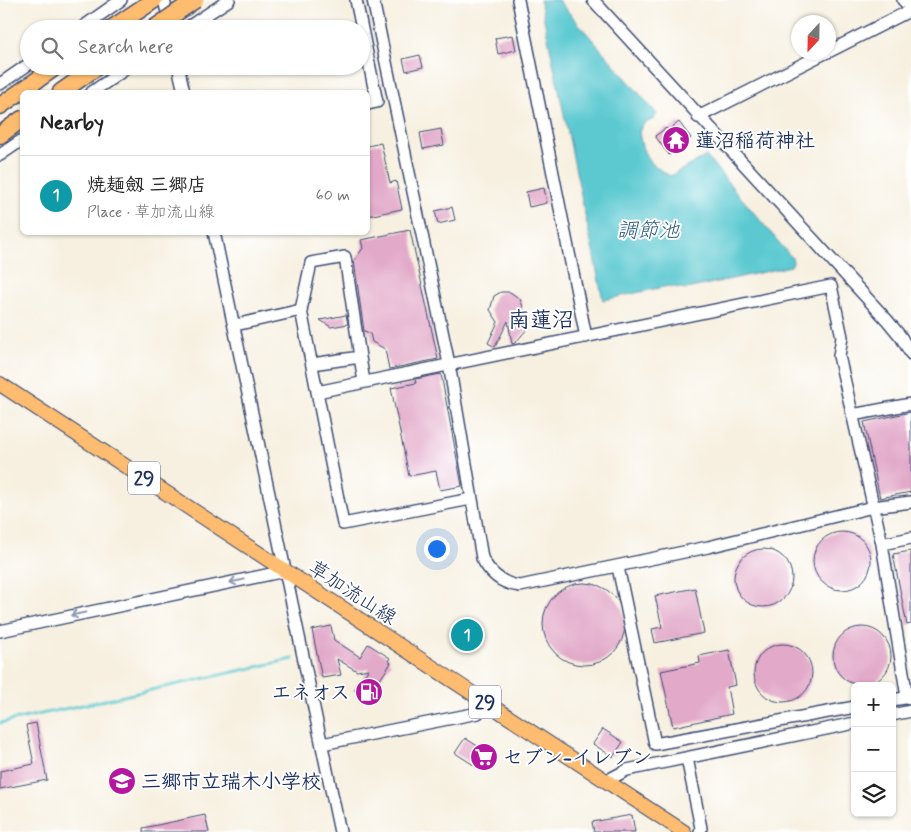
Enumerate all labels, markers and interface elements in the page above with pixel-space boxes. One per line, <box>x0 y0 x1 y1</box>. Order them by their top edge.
north arrow <box>791 15 836 60</box>
search box <box>20 20 370 75</box>
icon: search <box>38 34 66 62</box>
text: Search here <box>78 35 174 60</box>
text: Nearby <box>40 109 104 137</box>
temple icon: 蓮沼稲荷神社 <box>661 125 691 155</box>
place label: 蓮沼稲荷神社 <box>695 128 815 155</box>
text: 焼麺劔 三郷店 <box>87 173 206 198</box>
text: 1 <box>52 185 60 206</box>
text: 60 m <box>316 185 350 206</box>
text: Place · 草加流山線 <box>87 202 215 223</box>
water label: 調節池 <box>617 217 680 245</box>
district label: 南蓮沼 <box>508 307 574 335</box>
road number: 29 <box>128 462 160 494</box>
your location <box>424 536 450 562</box>
street label: 草加流山線 <box>303 555 401 632</box>
one-way arrow <box>229 577 245 586</box>
one-way arrow <box>70 610 86 619</box>
pin: 1 <box>451 616 483 654</box>
fuel station icon: エネオス <box>354 677 384 707</box>
place label: エネオス <box>271 680 350 707</box>
map controls <box>851 682 896 817</box>
button: + <box>851 682 896 727</box>
road number: 29 <box>469 686 501 719</box>
button: − <box>851 727 896 772</box>
supermarket icon: セブン-イレブン <box>469 742 499 772</box>
place label: セブン-イレブン <box>503 745 652 772</box>
school or university icon: 三郷市立瑞木小学校 <box>107 766 137 796</box>
place label: 三郷市立瑞木小学校 <box>141 769 321 796</box>
button: layers <box>851 772 896 817</box>

